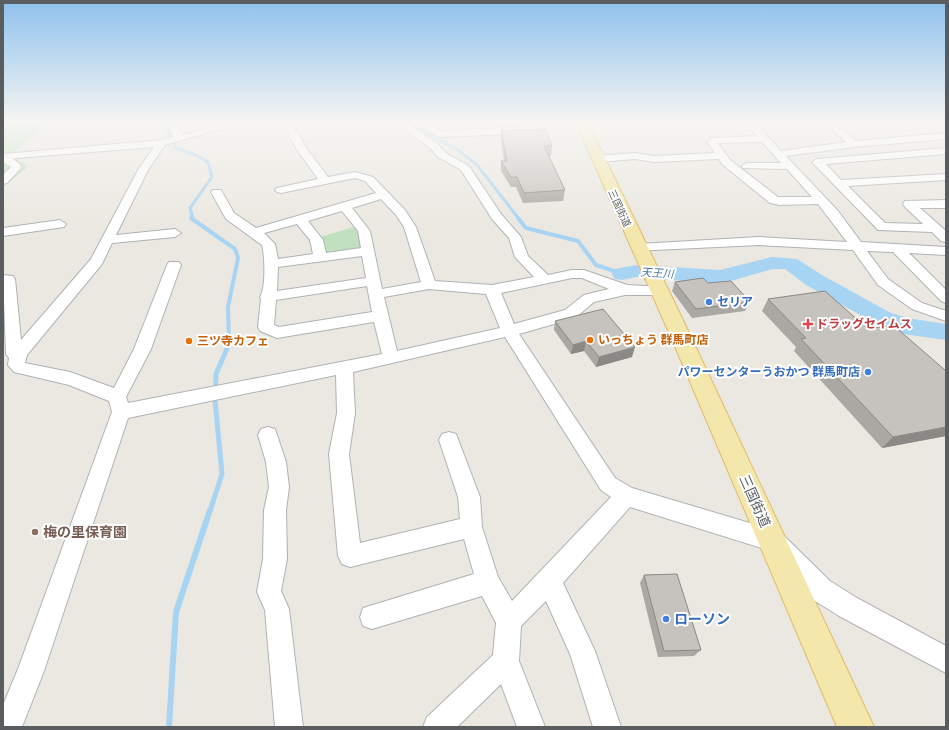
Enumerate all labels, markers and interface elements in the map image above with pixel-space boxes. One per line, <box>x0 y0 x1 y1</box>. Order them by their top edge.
street label: 三国街道 <box>605 188 633 229</box>
water label: 天王川 <box>640 266 675 281</box>
place label: セリア <box>717 295 753 309</box>
marker: セリア <box>704 297 714 307</box>
place label: ドラッグセイムス <box>816 317 912 331</box>
marker: ドラッグセイムス <box>803 319 813 329</box>
place label: いっちょう 群馬町店 <box>598 333 709 347</box>
place label: 三ツ寺カフェ <box>197 334 269 348</box>
marker: いっちょう 群馬町店 <box>585 335 595 345</box>
marker: 三ツ寺カフェ <box>184 336 194 346</box>
place label: パワーセンターうおかつ 群馬町店 <box>678 365 860 379</box>
marker: パワーセンターうおかつ 群馬町店 <box>863 367 873 377</box>
street label: 三国街道 <box>735 472 774 530</box>
place label: 梅の里保育園 <box>43 524 127 541</box>
marker: 梅の里保育園 <box>30 527 40 537</box>
place label: ローソン <box>674 611 730 628</box>
marker: ローソン <box>661 614 671 624</box>

